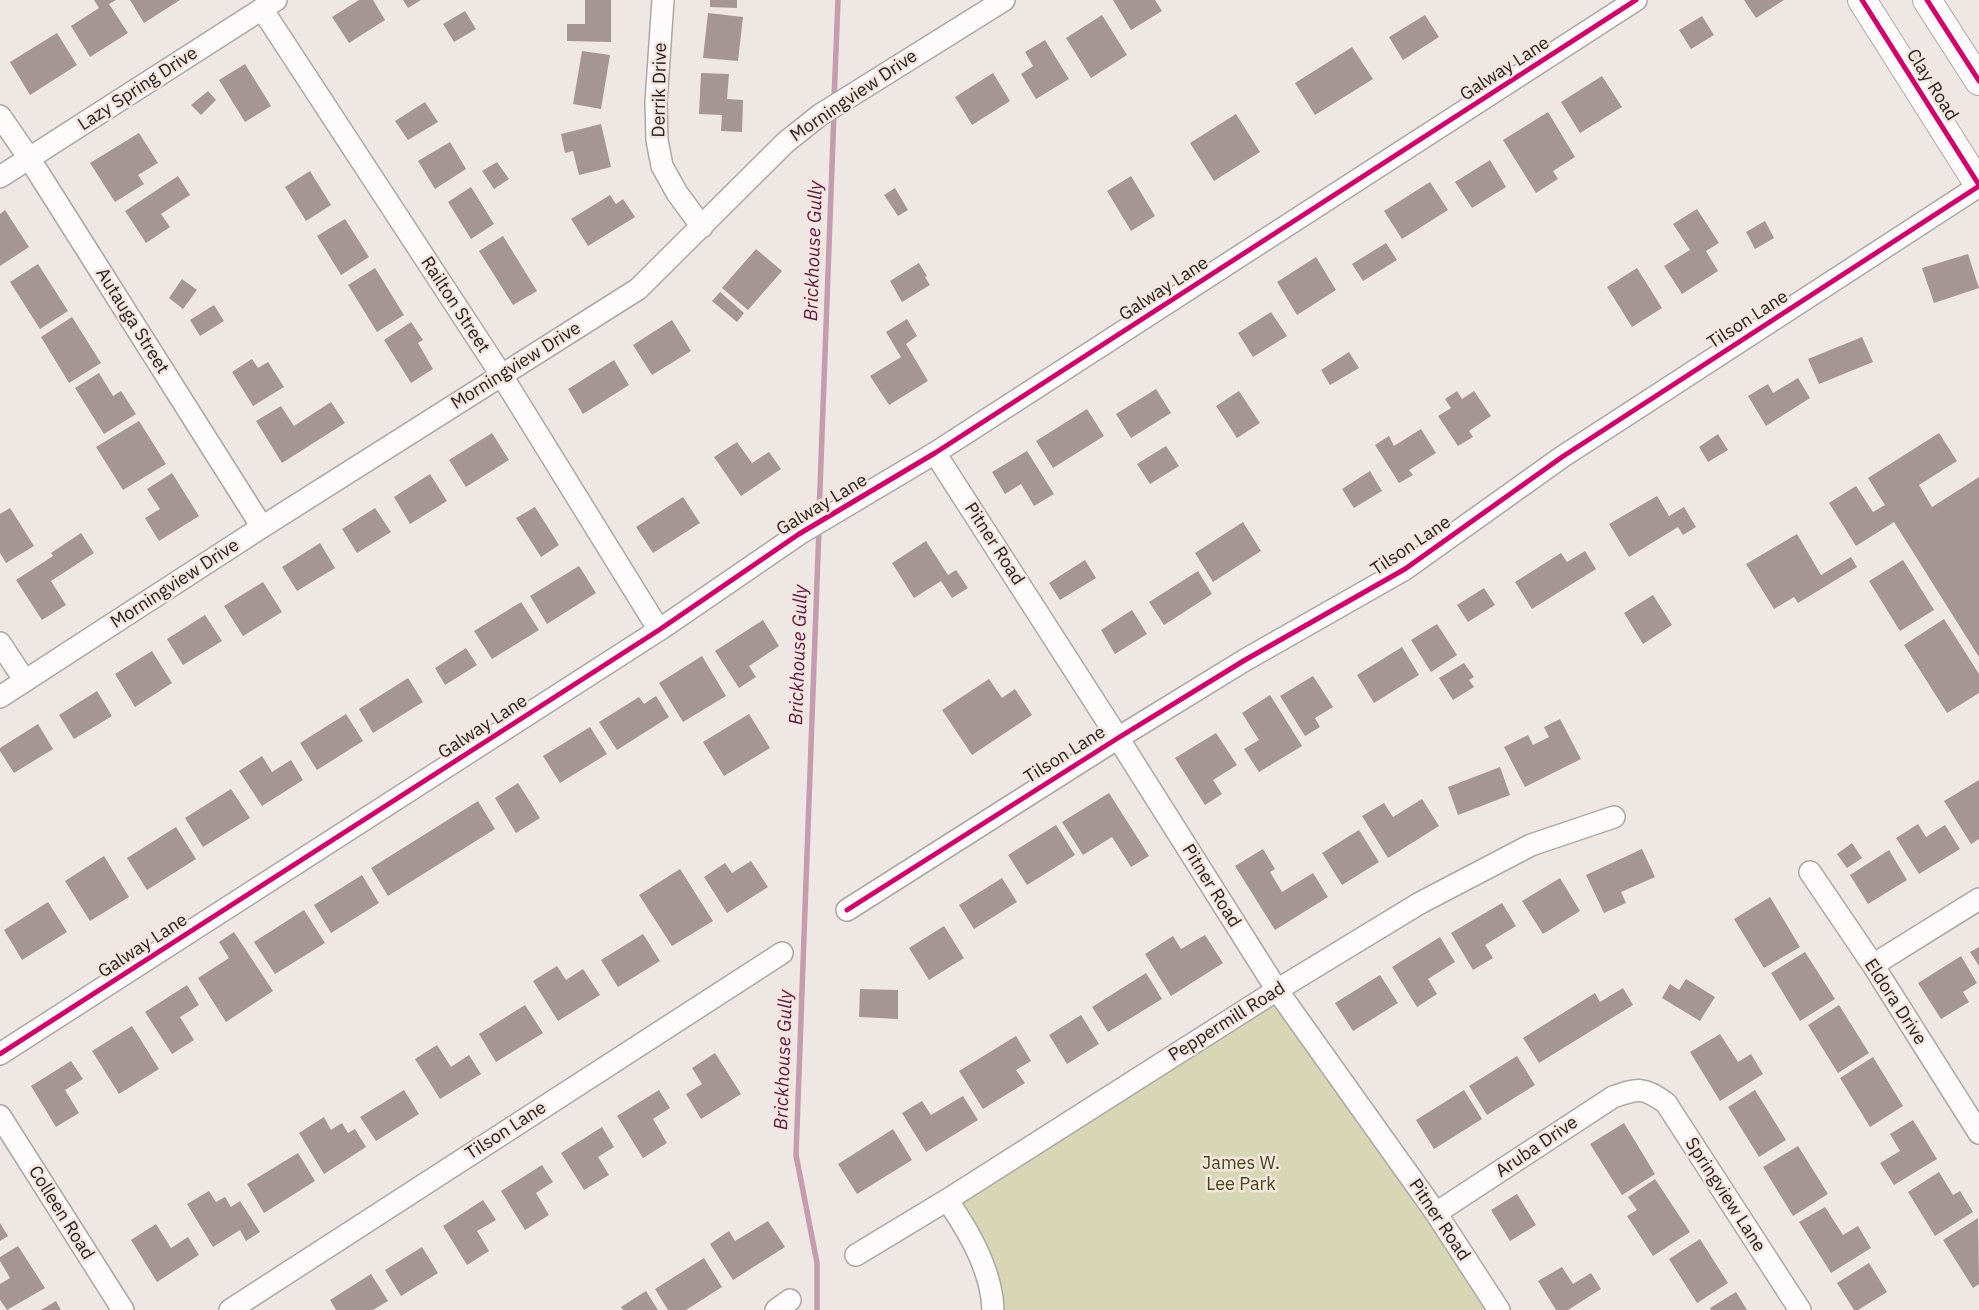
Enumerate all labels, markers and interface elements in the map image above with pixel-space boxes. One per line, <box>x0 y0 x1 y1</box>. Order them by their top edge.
street label: Galway Lane <box>1456 32 1554 106</box>
street label: Lazy Spring Drive <box>74 42 202 136</box>
street label: Derrik Drive <box>648 42 672 138</box>
street label: Morningview Drive <box>786 45 922 147</box>
street label: Clay Road <box>1902 45 1962 125</box>
water label: Brickhouse Gully <box>800 181 828 321</box>
street label: Galway Lane <box>1115 252 1213 326</box>
street label: Railton Street <box>416 253 494 357</box>
street label: Autauga Street <box>91 264 173 378</box>
street label: Tilson Lane <box>1704 286 1792 354</box>
street label: Morningview Drive <box>447 317 585 415</box>
street label: Galway Lane <box>773 469 871 541</box>
street label: Pitner Road <box>959 499 1029 589</box>
street label: Tilson Lane <box>1367 511 1455 581</box>
street label: Morningview Drive <box>107 534 243 634</box>
water label: Brickhouse Gully <box>785 585 813 725</box>
street label: Galway Lane <box>434 690 532 764</box>
street label: Tilson Lane <box>1020 722 1110 788</box>
street label: Pitner Road <box>1177 840 1245 932</box>
street label: Galway Lane <box>94 909 192 983</box>
street label: Eldora Drive <box>1859 955 1931 1049</box>
street label: Peppermill Road <box>1165 978 1289 1066</box>
water label: Brickhouse Gully <box>770 990 798 1130</box>
street label: Tilson Lane <box>462 1097 550 1165</box>
street label: Aruba Drive <box>1492 1112 1582 1182</box>
street label: Springview Lane <box>1680 1134 1770 1256</box>
park label: James W. Lee Park <box>1202 1153 1280 1196</box>
street label: Colleen Road <box>24 1162 98 1264</box>
street label: Pitner Road <box>1404 1175 1474 1265</box>

